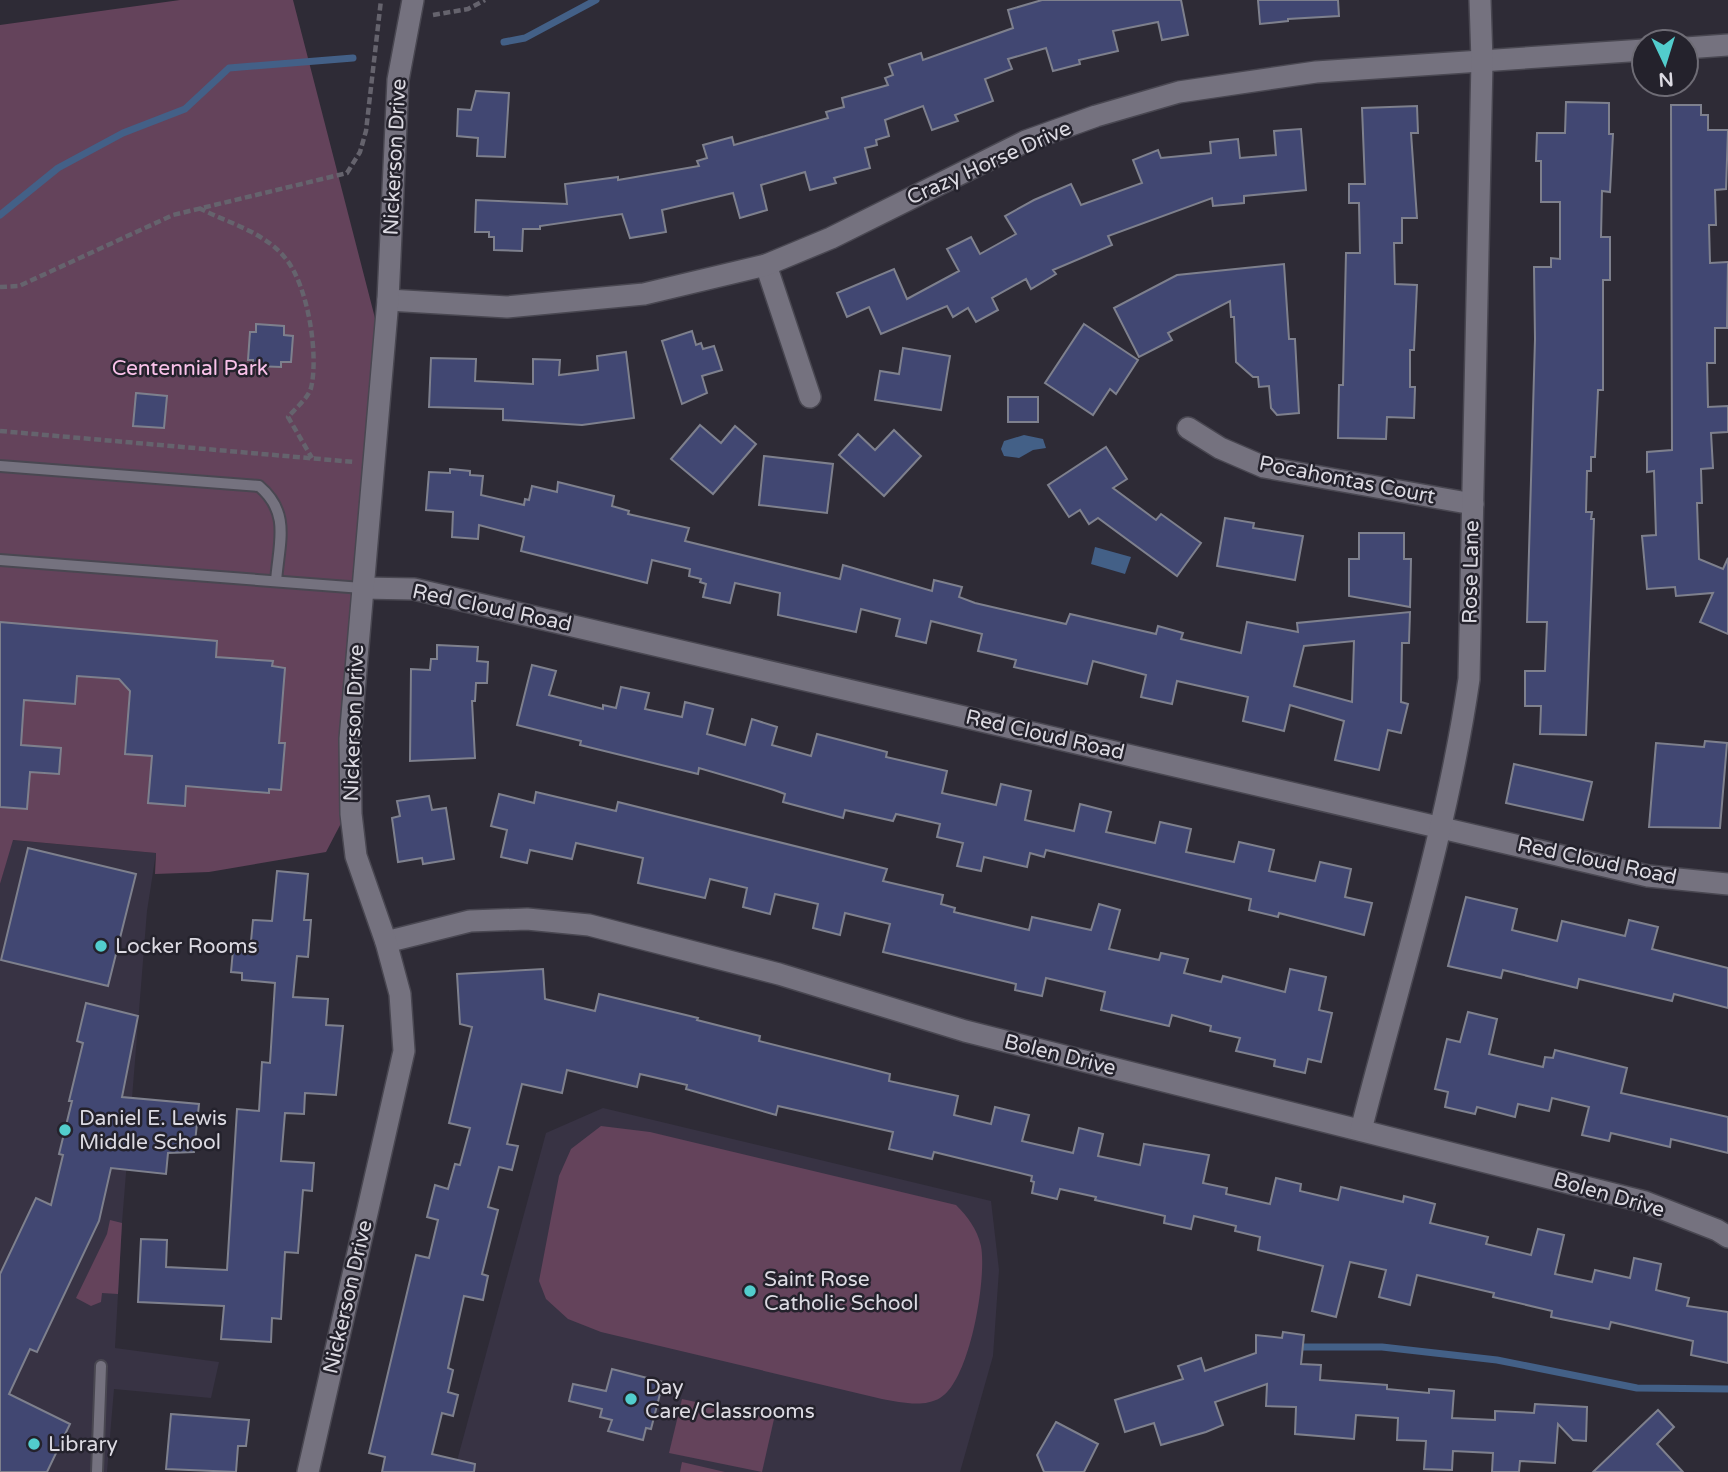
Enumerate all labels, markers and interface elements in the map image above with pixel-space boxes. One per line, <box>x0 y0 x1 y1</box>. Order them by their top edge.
north arrow <box>1630 28 1700 98</box>
text: N <box>1658 67 1674 90</box>
street label: Nickerson Drive <box>378 78 412 236</box>
street label: Crazy Horse Drive <box>903 116 1075 210</box>
park label: Centennial Park <box>112 356 268 381</box>
street label: Pocahontas Court <box>1257 451 1437 509</box>
street label: Rose Lane <box>1458 520 1484 624</box>
street label: Red Cloud Road <box>410 579 574 637</box>
street label: Nickerson Drive <box>339 644 369 802</box>
street label: Red Cloud Road <box>963 705 1127 765</box>
street label: Red Cloud Road <box>1515 832 1679 890</box>
place label: Locker Rooms <box>115 934 258 959</box>
marker: Locker Rooms <box>93 938 109 954</box>
street label: Bolen Drive <box>1002 1029 1119 1081</box>
place label: Daniel E. Lewis Middle School <box>79 1106 227 1155</box>
marker: Daniel E. Lewis Middle School <box>57 1122 73 1138</box>
street label: Bolen Drive <box>1551 1167 1667 1223</box>
street label: Nickerson Drive <box>318 1218 378 1376</box>
place label: Saint Rose Catholic School <box>764 1267 919 1316</box>
marker: Saint Rose Catholic School <box>742 1283 758 1299</box>
place label: Day Care/Classrooms <box>645 1375 815 1424</box>
marker: Day Care/Classrooms <box>623 1391 639 1407</box>
place label: Library <box>48 1432 118 1457</box>
marker: Library <box>26 1436 42 1452</box>

